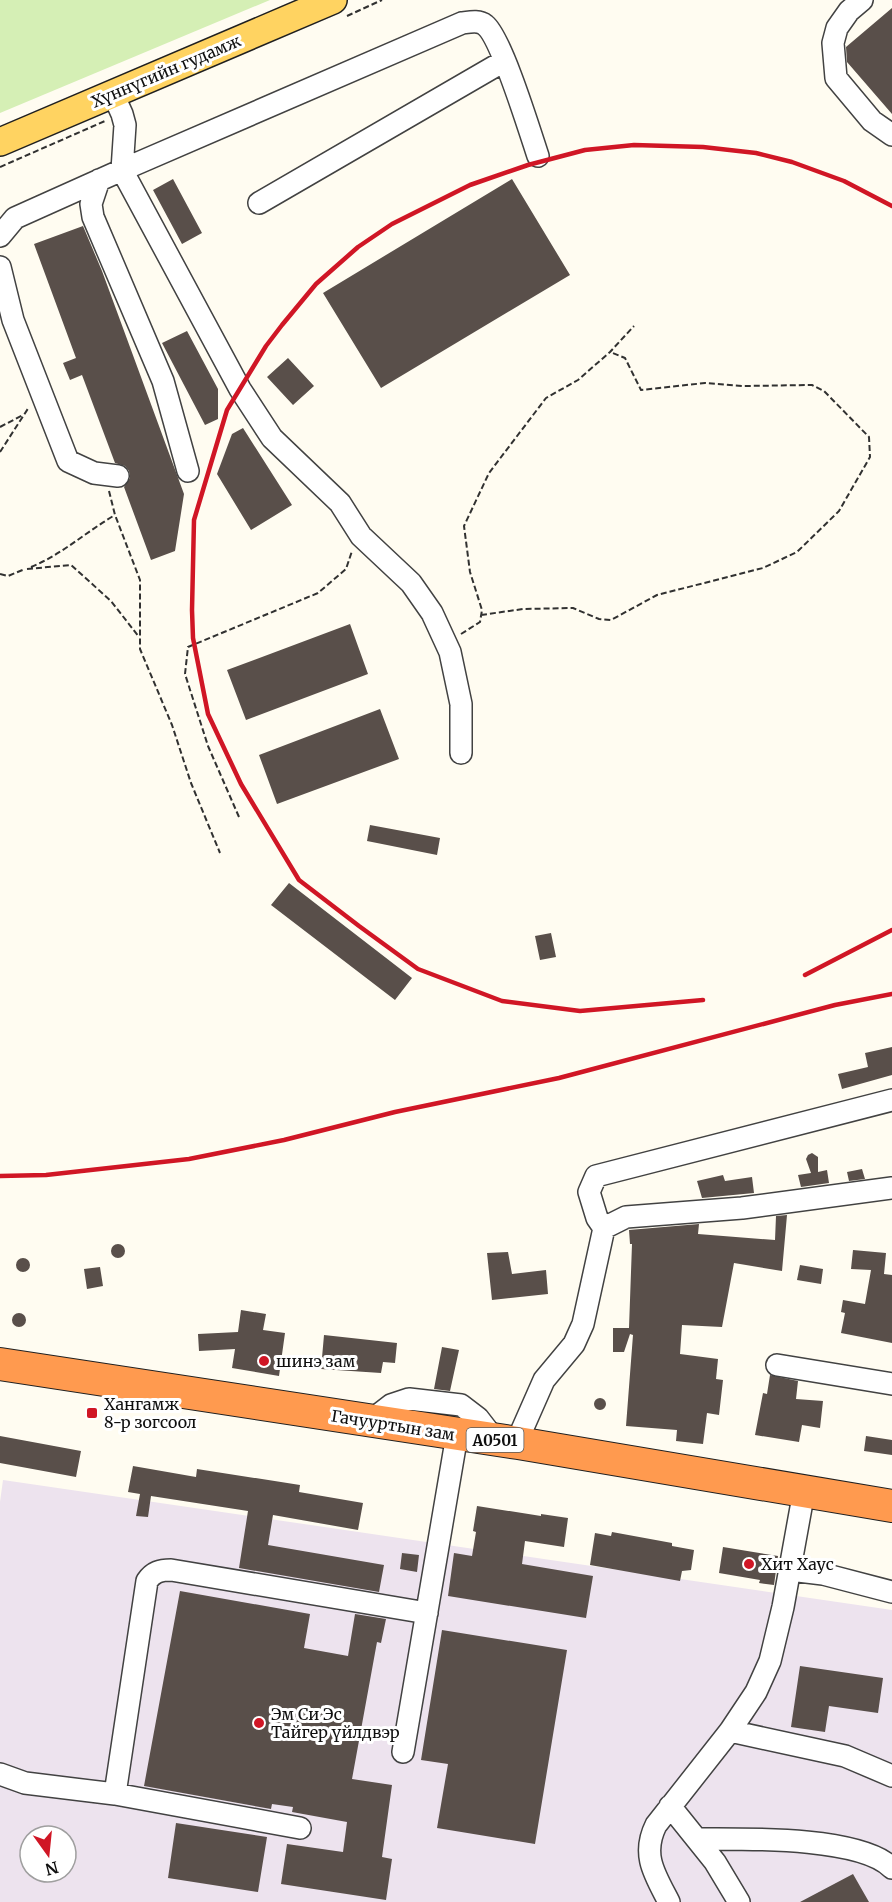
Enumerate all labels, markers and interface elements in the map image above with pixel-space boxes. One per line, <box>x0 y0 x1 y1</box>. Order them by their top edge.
street label: Хүннүгийн гудамж <box>88 30 244 112</box>
place label: шинэ зам <box>276 1351 356 1371</box>
marker: шинэ зам <box>257 1354 271 1368</box>
place label: Хангамж 8-р зогсоол <box>104 1394 197 1432</box>
street label: Гачууртын зам <box>330 1405 456 1445</box>
marker: Хангамж 8-р зогсоол <box>85 1406 99 1420</box>
road number: A0501 <box>466 1428 524 1452</box>
place label: Хит Хаус <box>761 1554 834 1574</box>
marker: Хит Хаус <box>742 1557 756 1571</box>
place label: Эм Си Эс Тайгер үйлдвэр <box>271 1704 400 1742</box>
marker: Эм Си Эс Тайгер үйлдвэр <box>252 1716 266 1730</box>
north arrow <box>18 1824 78 1884</box>
text: N <box>43 1857 61 1880</box>

